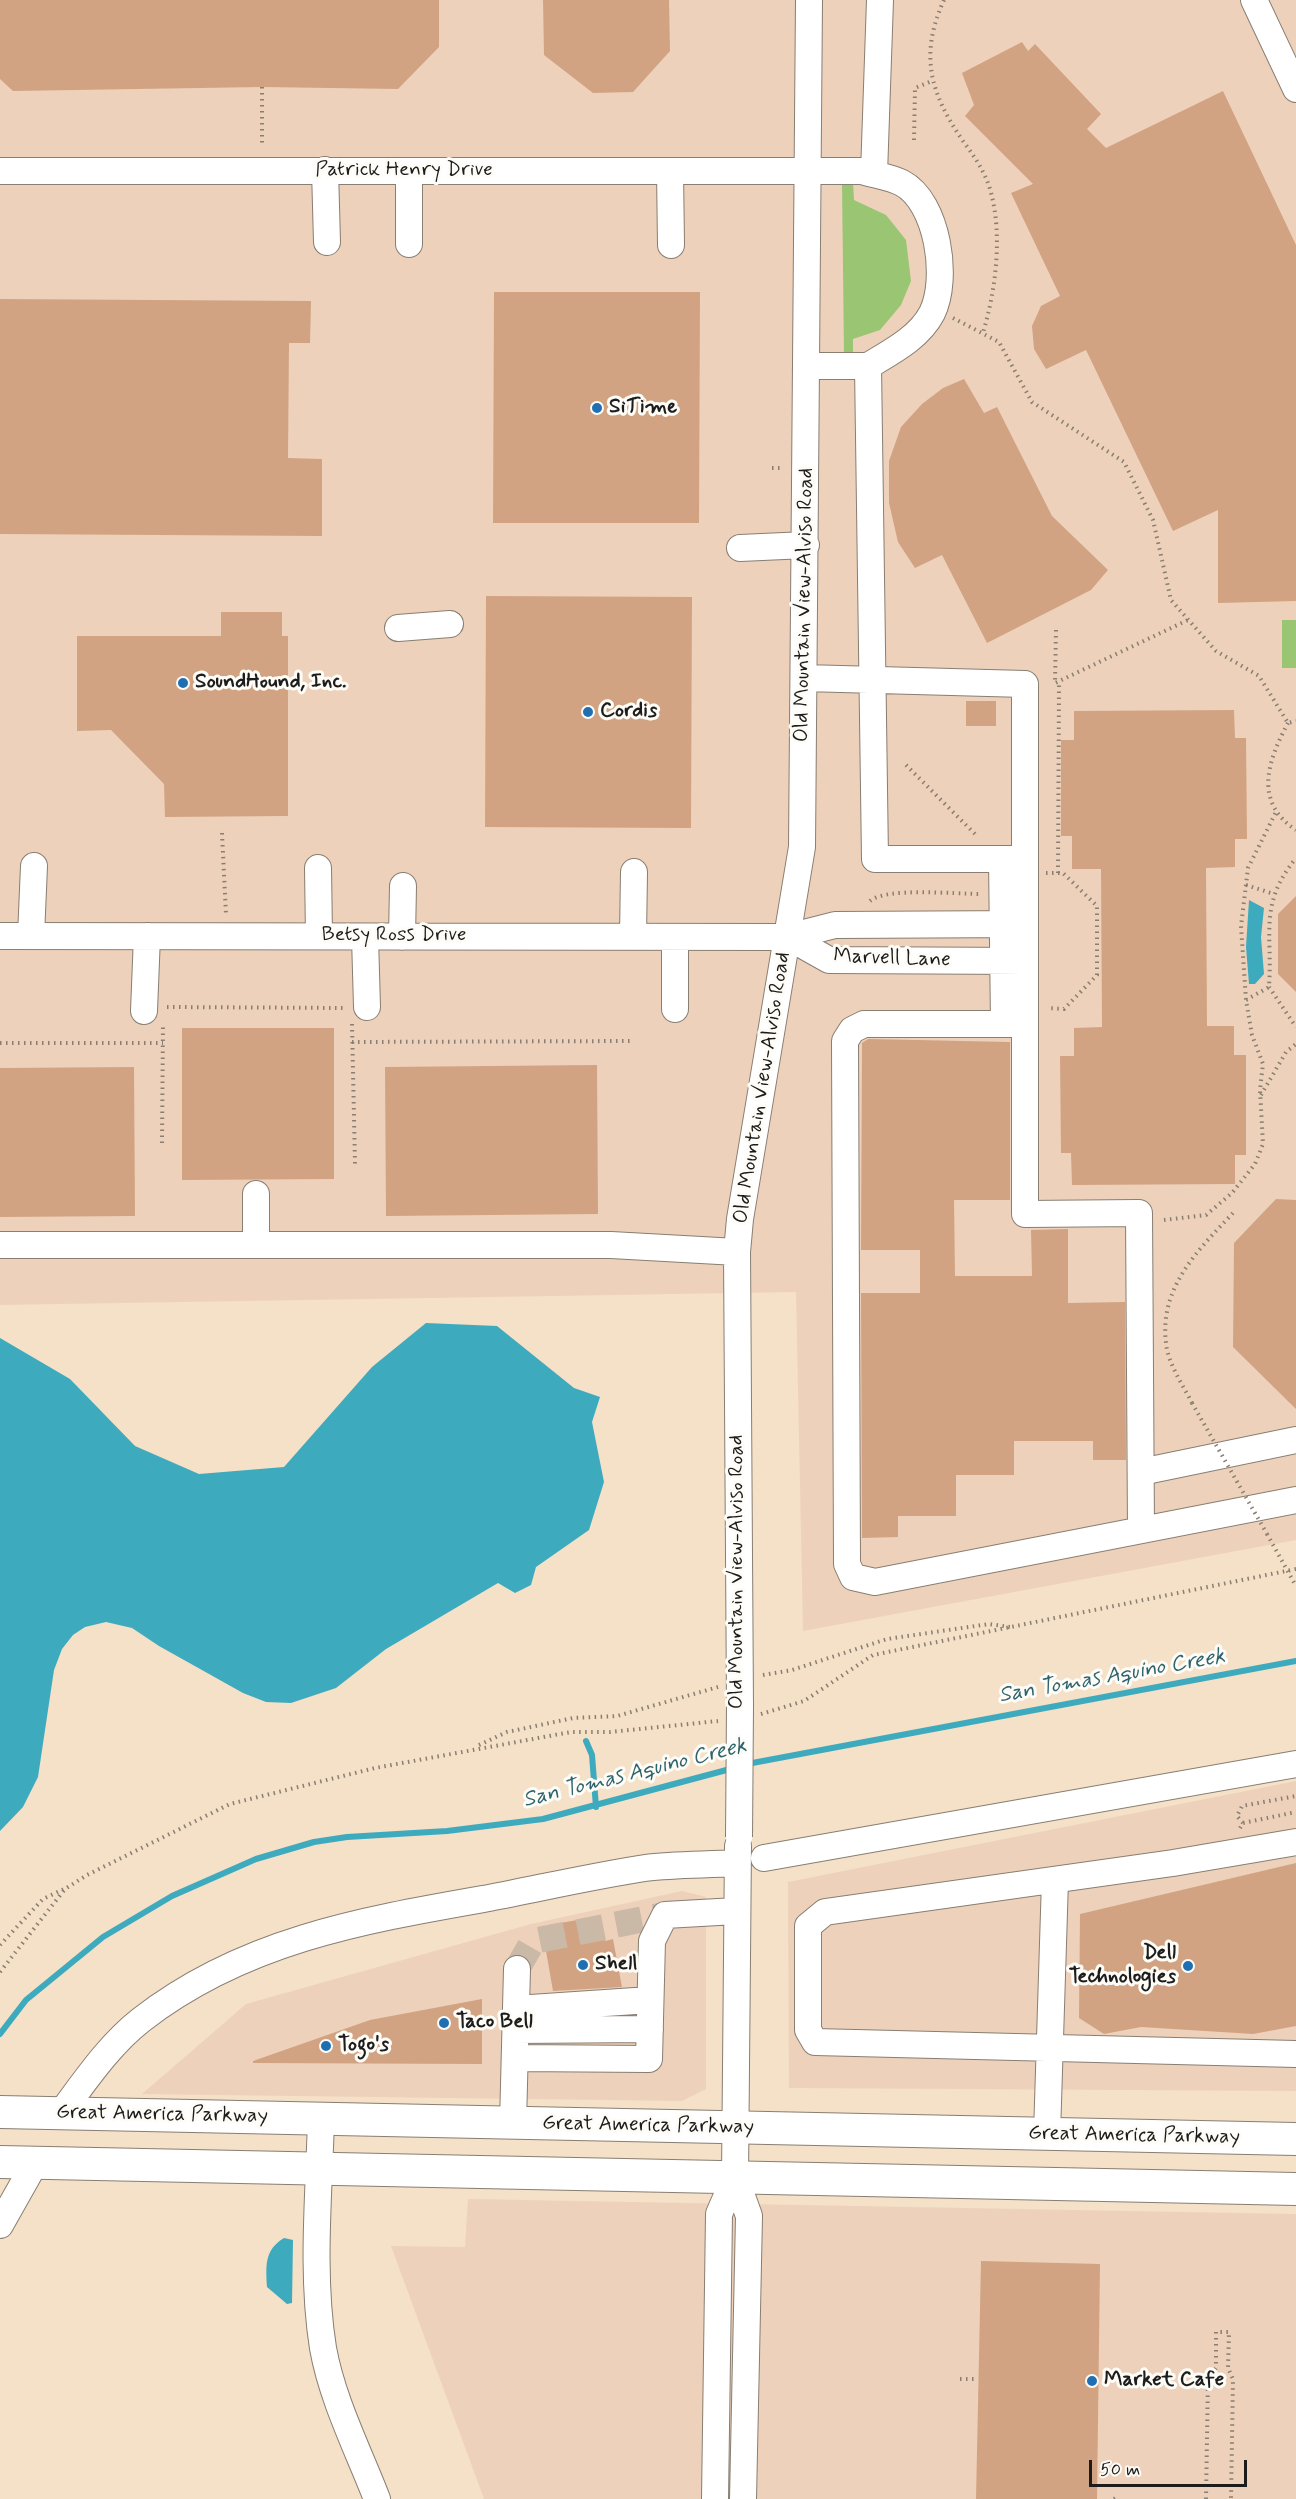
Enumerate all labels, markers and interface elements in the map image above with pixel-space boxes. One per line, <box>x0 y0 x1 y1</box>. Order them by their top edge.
street label: Patrick Henry Drive <box>315 158 493 184</box>
place label: SiTime <box>609 395 677 421</box>
marker: SiTime <box>590 401 604 415</box>
street label: Old Mountain View-Alviso Road <box>790 468 820 742</box>
place label: SoundHound, Inc. <box>195 670 346 696</box>
marker: SoundHound, Inc. <box>176 676 190 690</box>
place label: Cordis <box>600 699 657 725</box>
marker: Cordis <box>581 705 595 719</box>
street label: Betsy Ross Drive <box>321 923 467 949</box>
street label: Marvell Lane <box>833 944 951 974</box>
street label: Old Mountain View-Alviso Road <box>729 950 797 1226</box>
street label: Old Mountain View-Alviso Road <box>725 1435 751 1709</box>
water label: San Tomas Aquino Creek <box>997 1644 1227 1710</box>
water label: San Tomas Aquino Creek <box>521 1733 749 1815</box>
place label: Dell Technologies <box>1069 1941 1176 1991</box>
place label: Shell <box>595 1952 637 1978</box>
marker: Shell <box>576 1958 590 1972</box>
marker: Dell Technologies <box>1181 1959 1195 1973</box>
place label: Taco Bell <box>456 2010 533 2036</box>
marker: Taco Bell <box>437 2016 451 2030</box>
place label: Togo's <box>338 2033 389 2059</box>
marker: Togo's <box>319 2039 333 2053</box>
street label: Great America Parkway <box>56 2101 268 2129</box>
street label: Great America Parkway <box>542 2112 754 2140</box>
street label: Great America Parkway <box>1028 2122 1240 2150</box>
place label: Market Cafe <box>1104 2368 1224 2394</box>
marker: Market Cafe <box>1085 2374 1099 2388</box>
scale bar <box>1092 2448 1250 2486</box>
text: 50 m <box>1100 2458 1140 2482</box>

